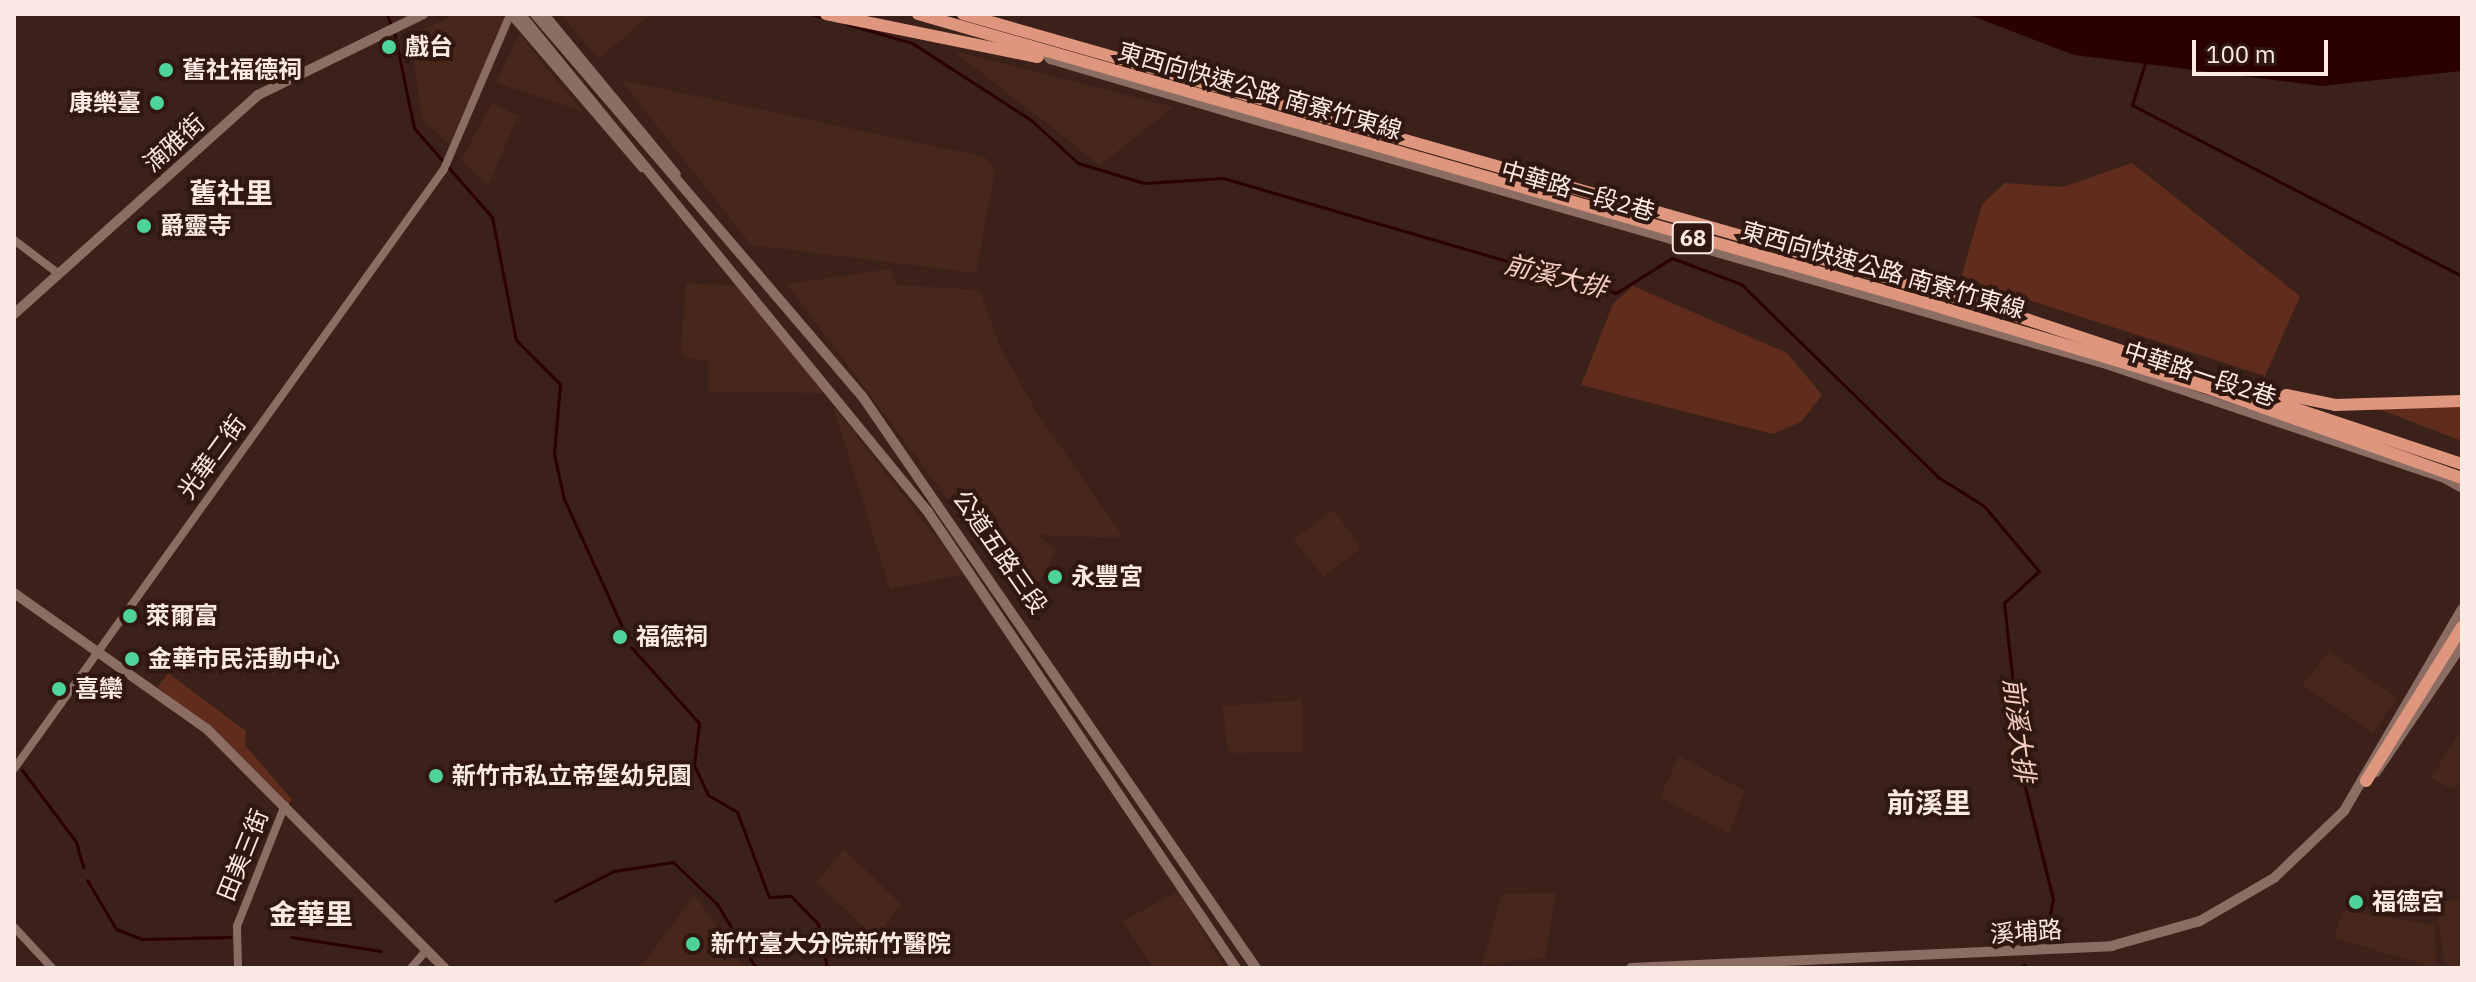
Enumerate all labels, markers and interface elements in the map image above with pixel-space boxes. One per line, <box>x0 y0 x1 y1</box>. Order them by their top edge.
scale bar <box>2196 24 2332 74</box>
place label: 戲台 <box>405 33 453 61</box>
street label: 東西向快速公路 南寮竹東線 <box>1115 37 1405 145</box>
marker: 戲台 <box>380 38 398 56</box>
text: 100 m <box>2206 38 2276 70</box>
place label: 舊社福德祠 <box>182 56 302 84</box>
marker: 舊社福德祠 <box>157 61 175 79</box>
place label: 康樂臺 <box>69 89 141 117</box>
marker: 康樂臺 <box>148 94 166 112</box>
street label: 湳雅街 <box>138 108 210 178</box>
street label: 中華路一段2巷 <box>1498 155 1658 227</box>
district label: 舊社里 <box>189 176 273 210</box>
place label: 爵靈寺 <box>160 212 232 240</box>
street label: 東西向快速公路 南寮竹東線 <box>1738 216 2028 324</box>
marker: 爵靈寺 <box>135 217 153 235</box>
road number: 68 <box>1671 220 1715 256</box>
water label: 前溪大排 <box>1502 248 1610 304</box>
street label: 中華路一段2巷 <box>2120 336 2280 412</box>
street label: 光華二街 <box>172 410 252 504</box>
street label: 公道五路三段 <box>947 485 1053 619</box>
place label: 永豐宮 <box>1071 563 1143 591</box>
marker: 永豐宮 <box>1046 568 1064 586</box>
place label: 萊爾富 <box>146 602 218 630</box>
marker: 萊爾富 <box>121 607 139 625</box>
place label: 福德祠 <box>636 623 708 651</box>
marker: 福德祠 <box>611 628 629 646</box>
place label: 金華市民活動中心 <box>148 645 340 673</box>
marker: 金華市民活動中心 <box>123 650 141 668</box>
place label: 喜欒 <box>75 675 123 703</box>
water label: 前溪大排 <box>1997 676 2041 784</box>
marker: 喜欒 <box>50 680 68 698</box>
place label: 新竹市私立帝堡幼兒園 <box>452 762 692 790</box>
marker: 新竹市私立帝堡幼兒園 <box>427 767 445 785</box>
district label: 前溪里 <box>1887 786 1971 820</box>
street label: 田美三街 <box>212 805 274 905</box>
place label: 福德宮 <box>2372 888 2444 916</box>
marker: 福德宮 <box>2347 893 2365 911</box>
district label: 金華里 <box>269 897 353 931</box>
street label: 溪埔路 <box>1989 915 2063 949</box>
place label: 新竹臺大分院新竹醫院 <box>711 930 951 958</box>
marker: 新竹臺大分院新竹醫院 <box>682 933 704 955</box>

